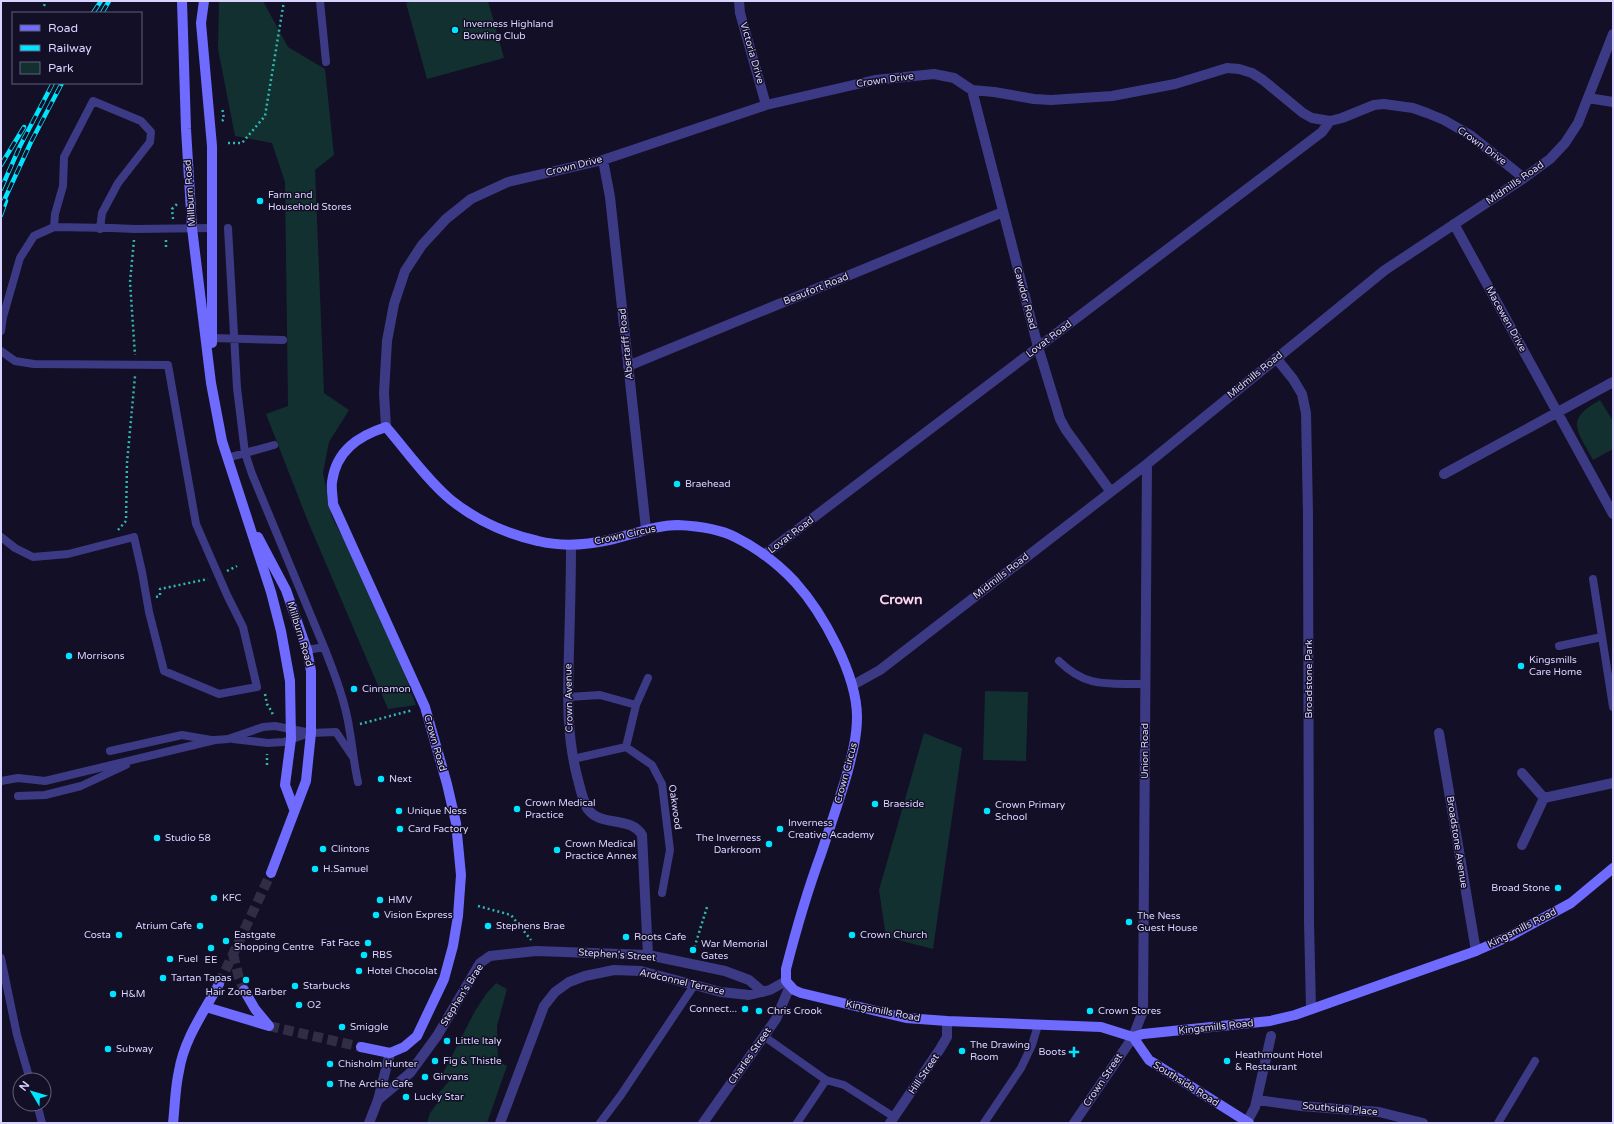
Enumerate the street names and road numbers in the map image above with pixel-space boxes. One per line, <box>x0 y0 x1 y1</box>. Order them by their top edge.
street label: Victoria Drive <box>737 21 767 86</box>
street label: Crown Drive <box>856 70 915 90</box>
street label: Crown Drive <box>1455 124 1509 168</box>
street label: Crown Drive <box>545 153 604 179</box>
street label: Millburn Road <box>182 159 198 227</box>
street label: Midmills Road <box>1484 159 1546 207</box>
street label: Cawdor Road <box>1011 265 1039 331</box>
street label: Beaufort Road <box>782 270 850 308</box>
street label: Macewen Drive <box>1483 284 1529 354</box>
street label: Abertarff Road <box>616 308 636 380</box>
street label: Lovat Road <box>1024 318 1074 360</box>
street label: Midmills Road <box>1225 349 1285 401</box>
street label: Lovat Road <box>766 514 816 556</box>
street label: Crown Circus <box>593 523 657 547</box>
street label: Midmills Road <box>971 550 1031 602</box>
street label: Millburn Road <box>284 600 316 668</box>
street label: Broadstone Park <box>1303 639 1315 718</box>
street label: Crown Avenue <box>562 663 576 733</box>
street label: Crown Road <box>421 713 449 773</box>
street label: Union Road <box>1139 723 1151 779</box>
street label: Crown Circus <box>832 741 860 805</box>
street label: Oakwood <box>666 784 684 830</box>
street label: Broadstone Avenue <box>1444 795 1470 889</box>
street label: Kingsmills Road <box>1486 905 1558 951</box>
street label: Stephen's Street <box>578 946 656 964</box>
street label: Stephen's Brae <box>438 961 486 1028</box>
street label: Ardconnel Terrace <box>638 966 726 998</box>
street label: Kingsmills Road <box>845 998 921 1024</box>
street label: Kingsmills Road <box>1178 1017 1254 1037</box>
street label: Charles Street <box>726 1025 774 1087</box>
street label: Hill Street <box>906 1051 942 1096</box>
street label: Crown Street <box>1081 1051 1125 1109</box>
street label: Southside Road <box>1151 1059 1221 1109</box>
street label: Southside Place <box>1302 1100 1379 1118</box>

